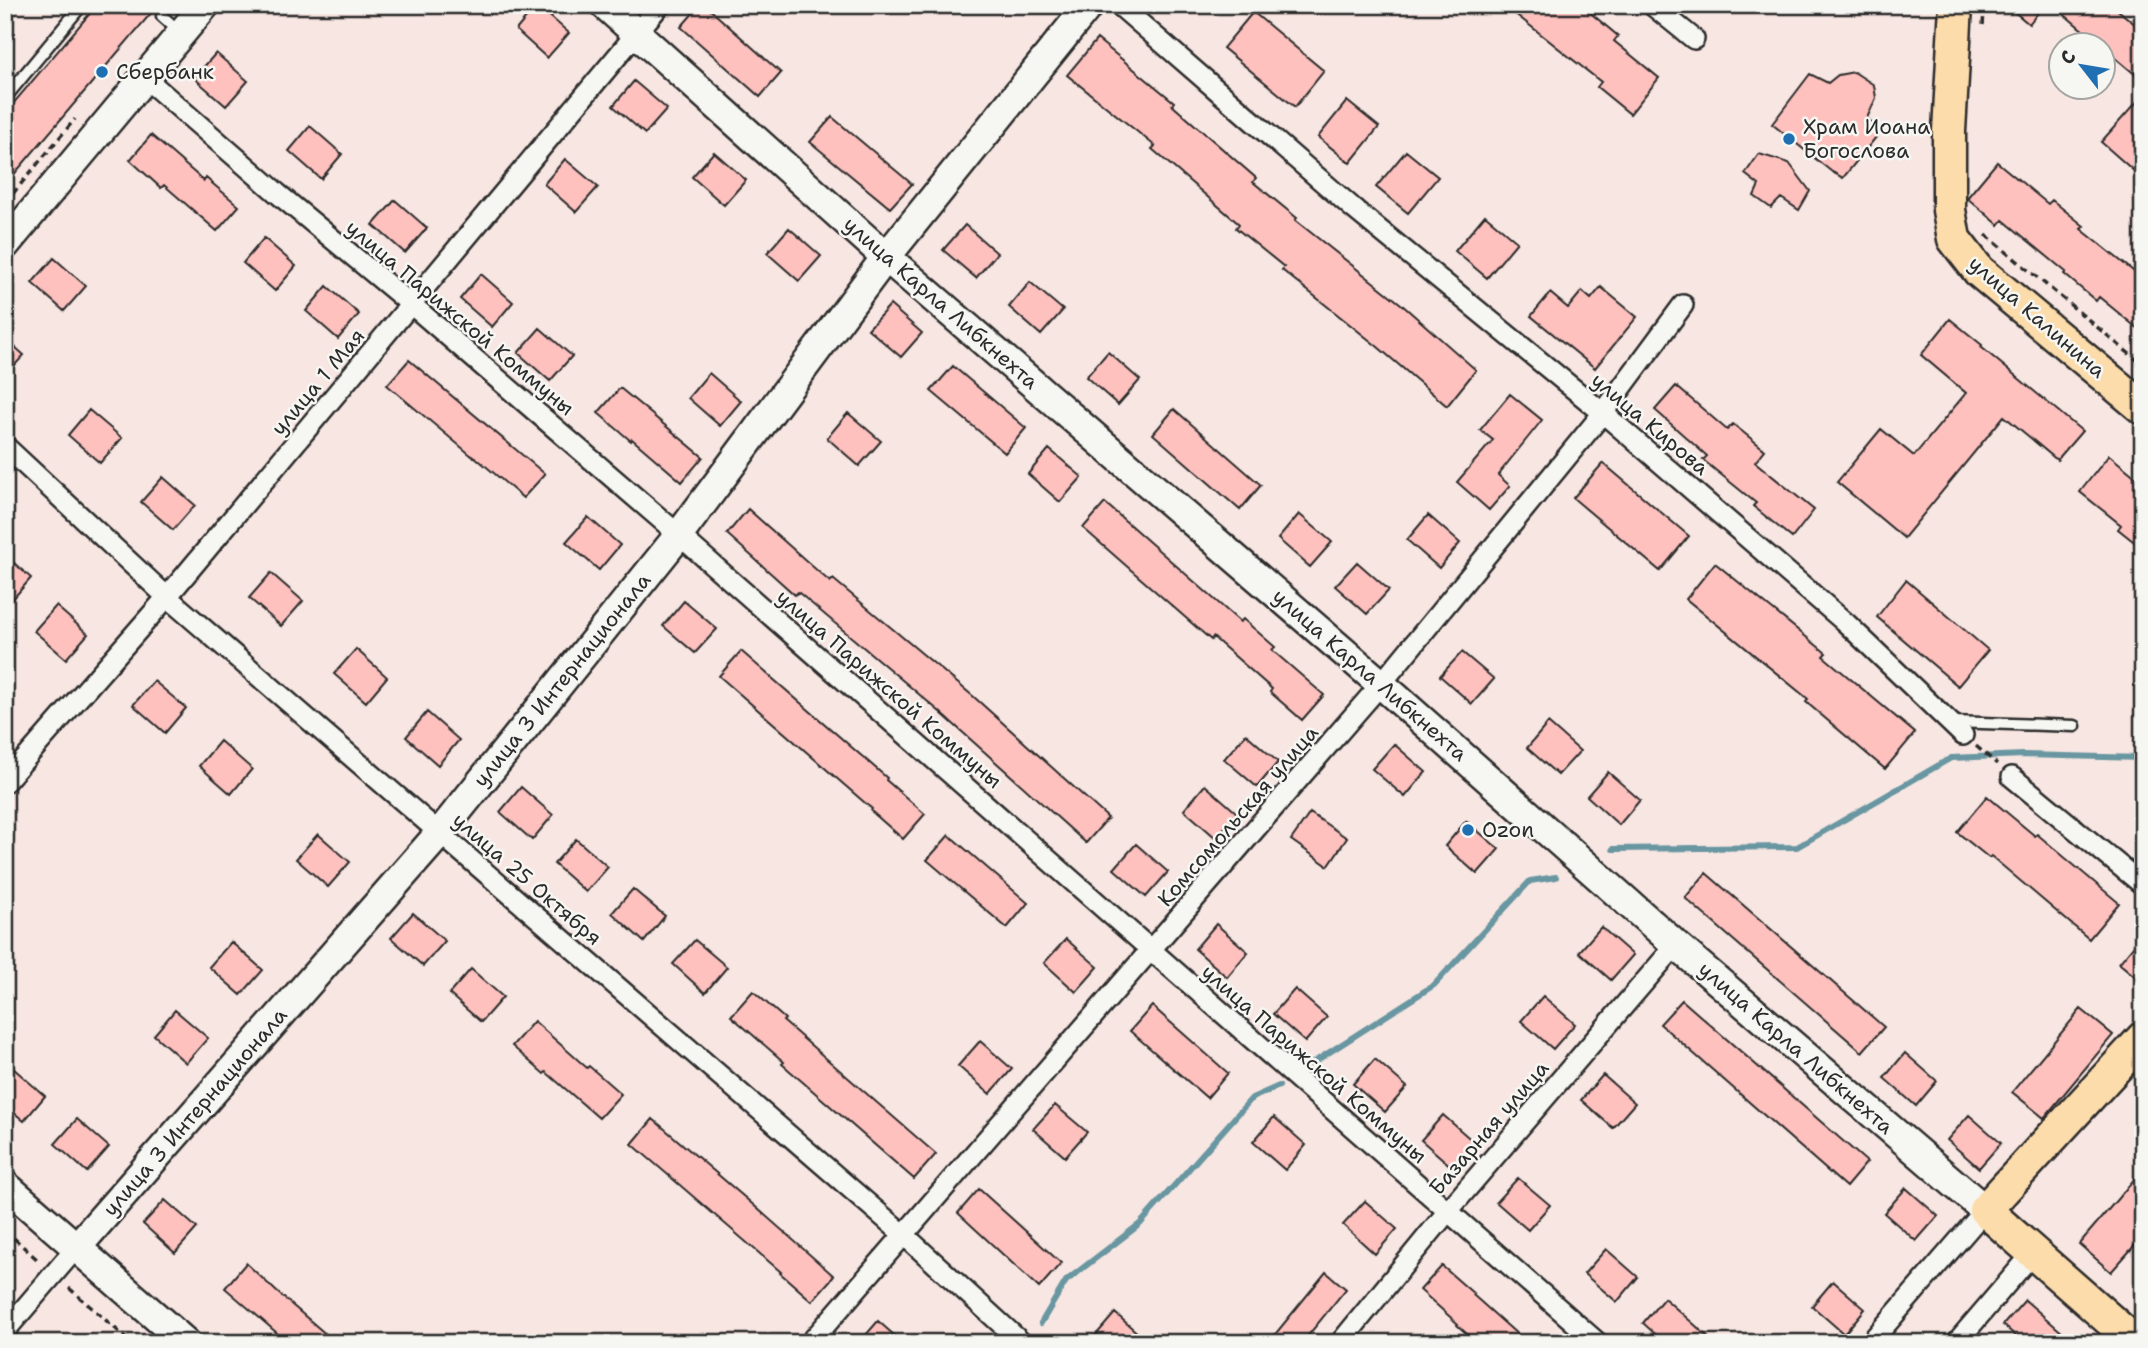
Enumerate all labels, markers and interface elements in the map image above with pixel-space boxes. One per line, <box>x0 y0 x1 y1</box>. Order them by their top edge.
north arrow <box>2046 32 2116 102</box>
text: С <box>2054 46 2082 69</box>
place label: Сбербанк <box>116 58 214 86</box>
marker: Сбербанк <box>94 64 110 80</box>
place label: Храм Иоана Богослова <box>1803 113 1930 165</box>
marker: Храм Иоана Богослова <box>1781 131 1797 147</box>
street label: улица Карла Либкнехта <box>838 210 1044 396</box>
street label: улица Парижской Коммуны <box>340 214 580 422</box>
street label: улица Калинина <box>1962 250 2112 384</box>
street label: улица 1 Мая <box>265 323 371 441</box>
street label: улица Кирова <box>1585 366 1715 482</box>
street label: улица 3 Интернационала <box>467 567 657 793</box>
street label: улица Карла Либкнехта <box>1267 582 1473 768</box>
street label: улица Парижской Коммуны <box>770 583 1008 795</box>
street label: Комсомольская улица <box>1151 719 1325 913</box>
street label: улица 25 Октября <box>446 806 608 952</box>
place label: Ozon <box>1482 816 1534 844</box>
marker: Ozon <box>1460 822 1476 838</box>
street label: улица Карла Либкнехта <box>1693 955 1899 1141</box>
street label: улица Парижской Коммуны <box>1195 958 1433 1170</box>
street label: улица 3 Интернационала <box>97 1002 293 1222</box>
street label: Базарная улица <box>1423 1055 1555 1201</box>

